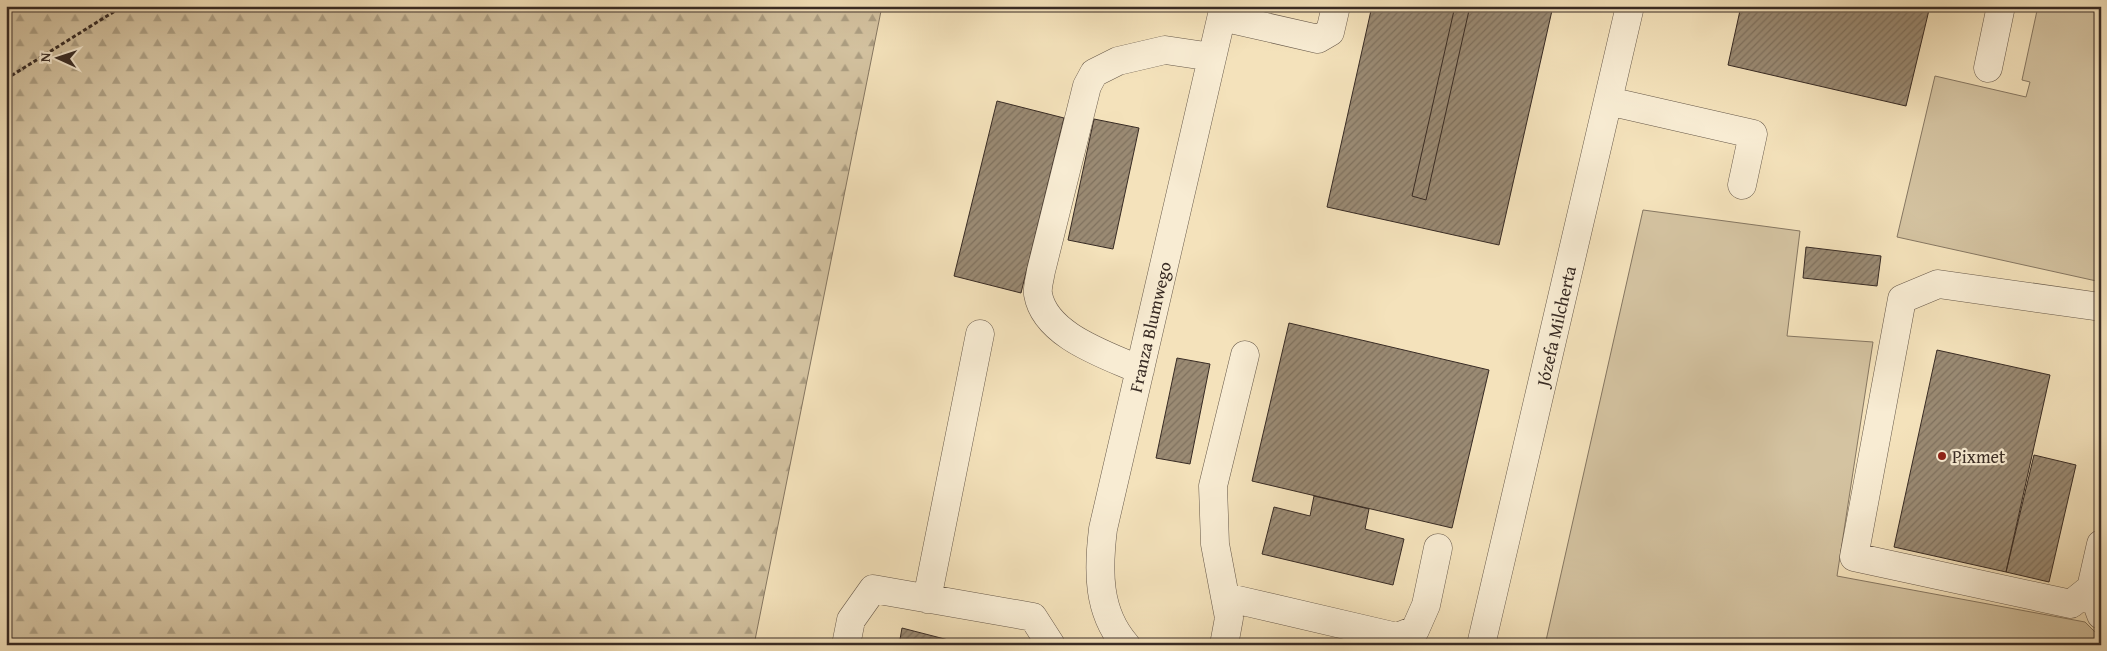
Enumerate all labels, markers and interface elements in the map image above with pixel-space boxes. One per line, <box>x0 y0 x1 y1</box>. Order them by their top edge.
north arrow <box>32 32 82 82</box>
text: N <box>35 51 55 63</box>
street label: Franza Blumwego <box>1122 259 1178 395</box>
street label: Józefa Milcherta <box>1529 263 1583 391</box>
place label: Pixmet <box>1952 443 2006 470</box>
marker: Pixmet <box>1936 450 1948 462</box>

